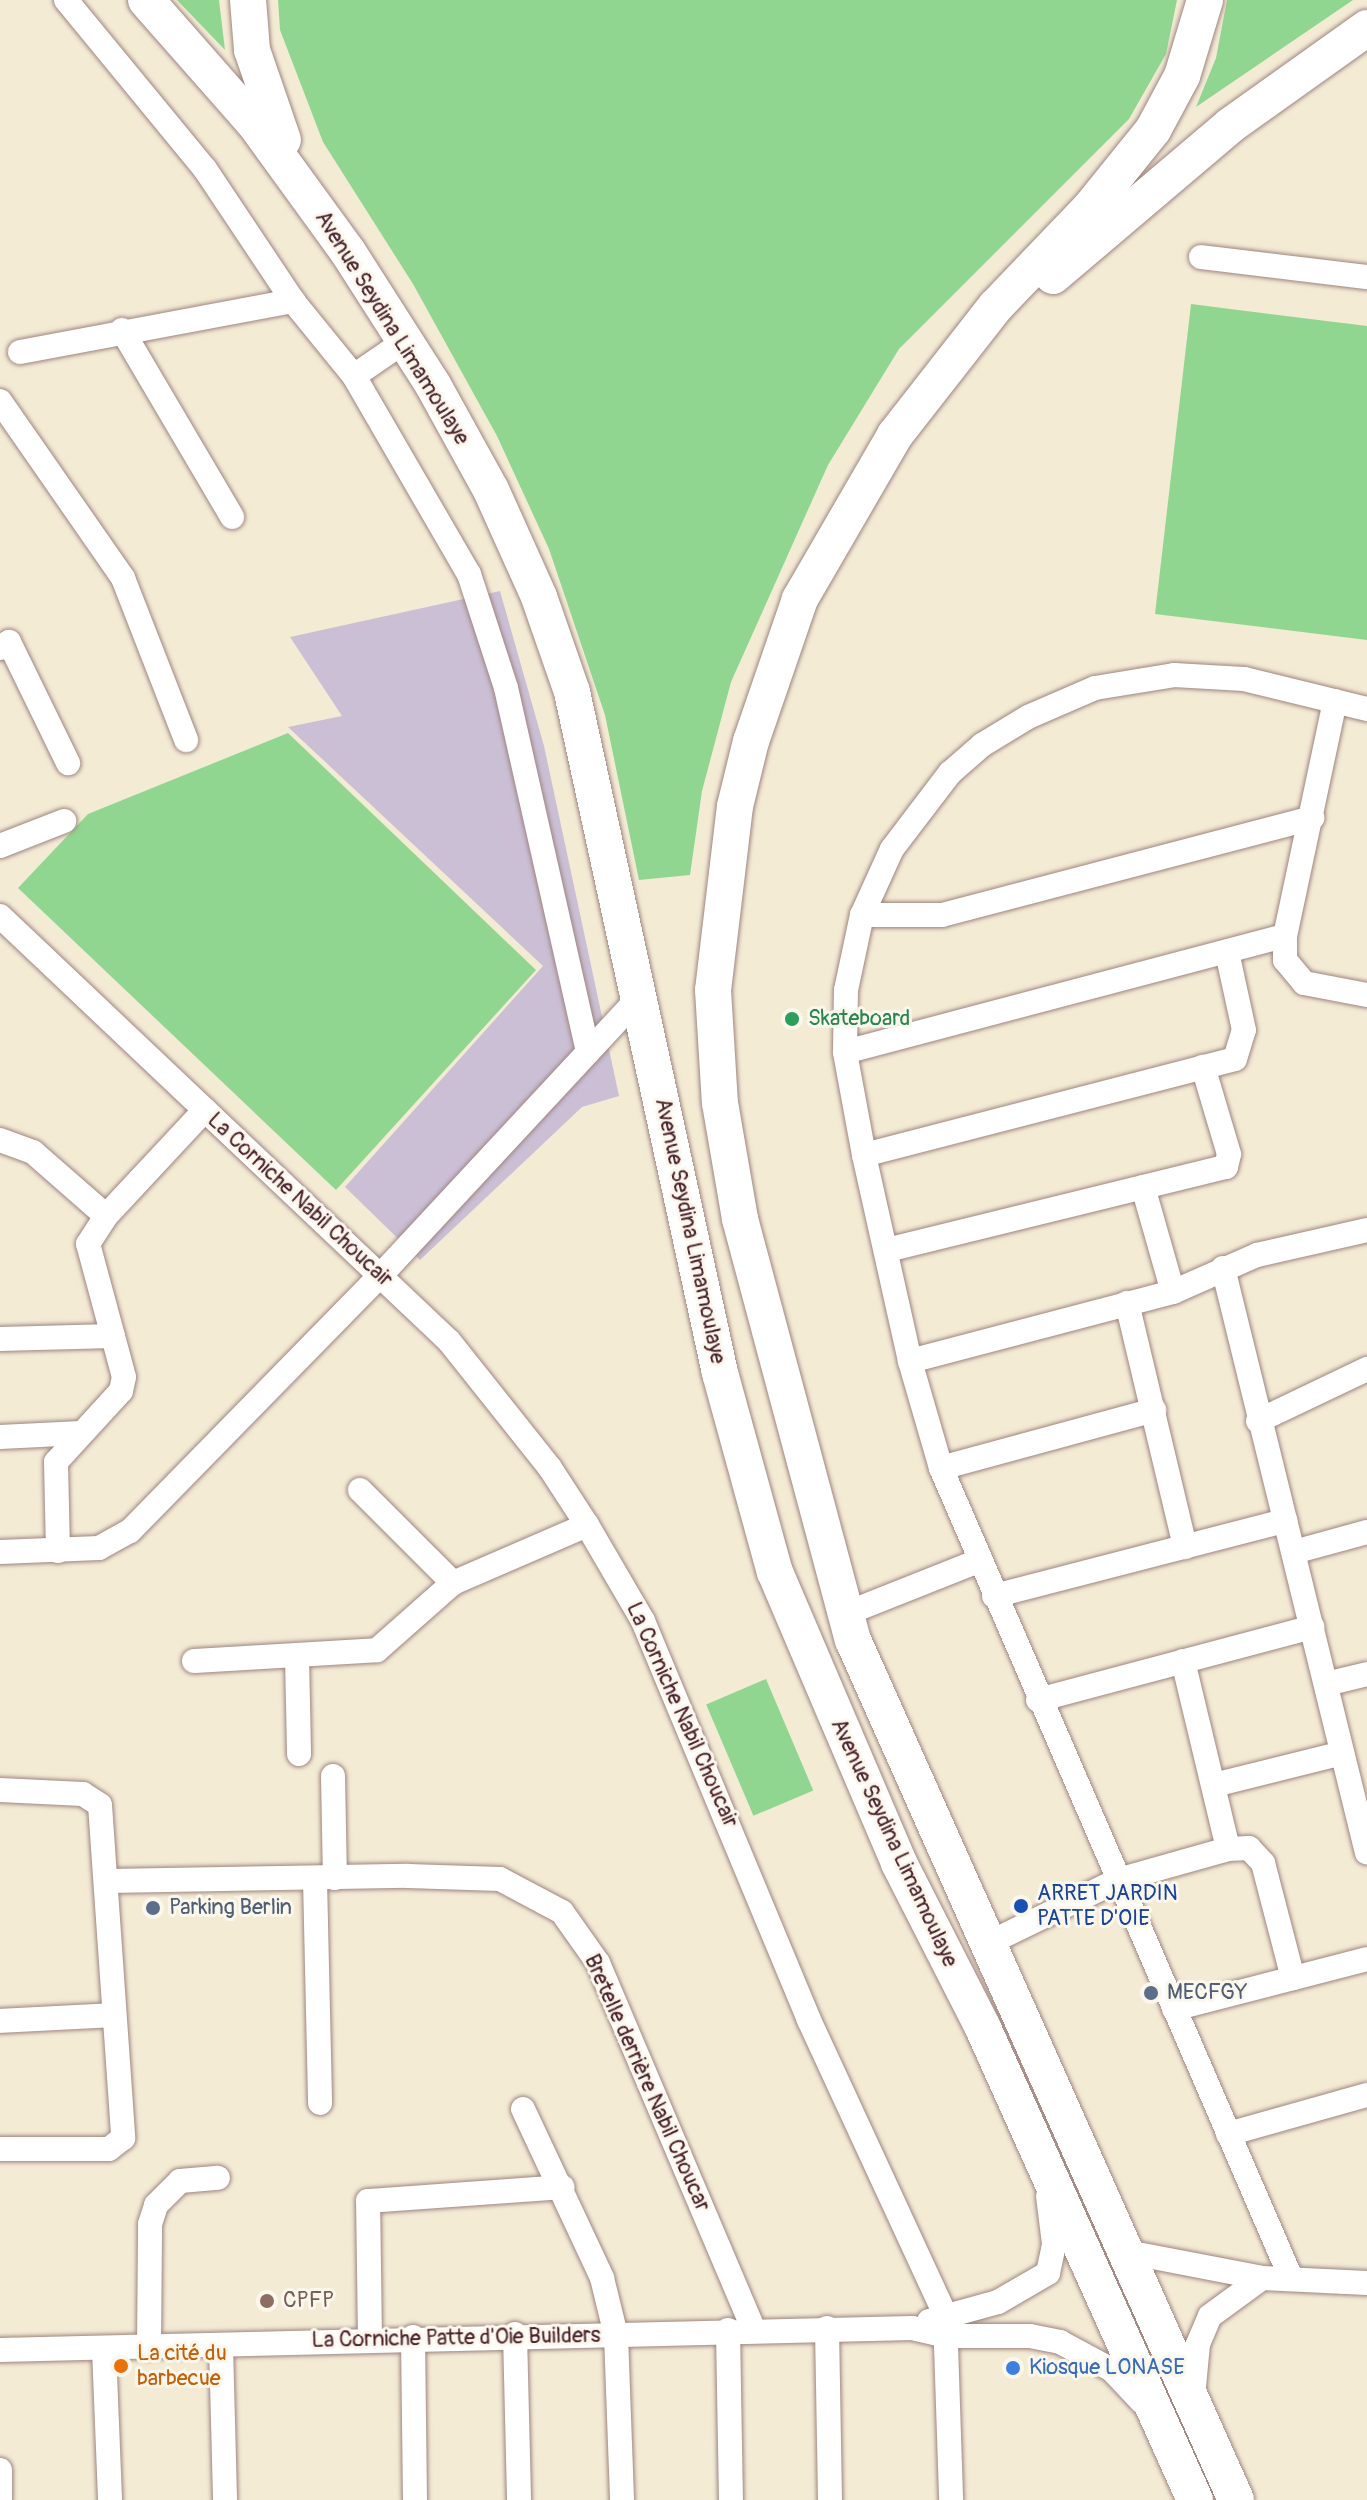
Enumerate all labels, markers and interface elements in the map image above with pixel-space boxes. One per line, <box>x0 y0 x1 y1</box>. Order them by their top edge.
street label: Avenue Seydina Limamoulaye <box>309 206 475 450</box>
place label: Skateboard <box>808 1006 910 1032</box>
marker: Skateboard <box>783 1010 801 1028</box>
street label: Avenue Seydina Limamoulaye <box>649 1096 731 1366</box>
street label: La Corniche Nabil Choucair <box>202 1107 398 1293</box>
street label: La Corniche Nabil Choucair <box>620 1598 744 1832</box>
street label: Avenue Seydina Limamoulaye <box>825 1715 963 1971</box>
place label: ARRET JARDIN PATTE D'OIE <box>1037 1880 1178 1932</box>
place label: Parking Berlin <box>169 1895 292 1921</box>
marker: ARRET JARDIN PATTE D'OIE <box>1012 1897 1030 1915</box>
marker: Parking Berlin <box>144 1899 162 1917</box>
street label: Bretelle derrière Nabil Choucar <box>578 1950 716 2216</box>
place label: MECFGY <box>1167 1980 1248 2006</box>
marker: MECFGY <box>1142 1984 1160 2002</box>
place label: CPFP <box>283 2288 334 2314</box>
marker: CPFP <box>258 2292 276 2310</box>
street label: La Corniche Patte d'Oie Builders <box>311 2322 601 2354</box>
place label: La cité du barbecue <box>137 2340 227 2392</box>
place label: Kiosque LONASE <box>1029 2355 1185 2381</box>
marker: La cité du barbecue <box>112 2357 130 2375</box>
marker: Kiosque LONASE <box>1004 2359 1022 2377</box>

